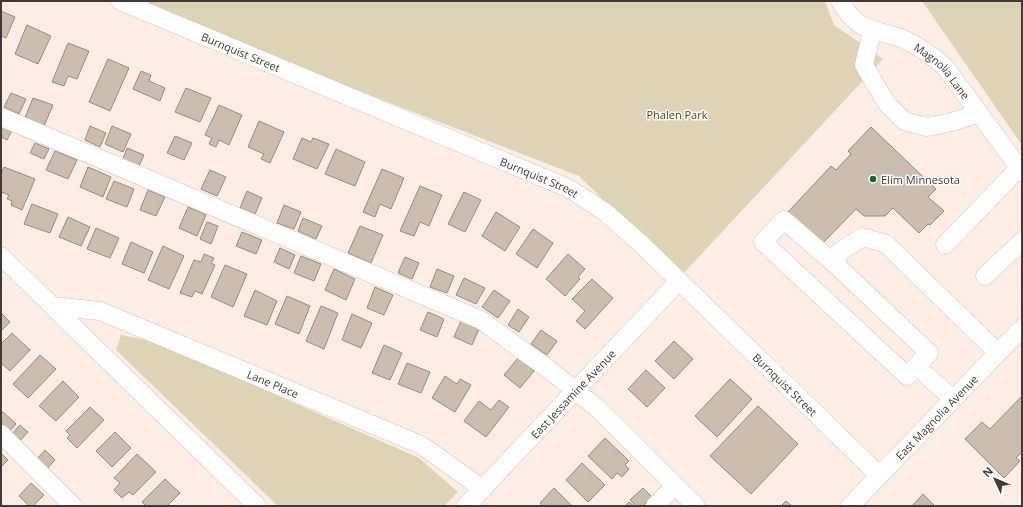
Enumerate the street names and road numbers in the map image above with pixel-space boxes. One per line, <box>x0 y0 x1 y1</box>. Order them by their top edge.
street label: Burnquist Street <box>199 28 283 75</box>
street label: Magnolia Lane <box>912 39 974 102</box>
street label: Burnquist Street <box>498 153 582 201</box>
street label: East Jessamine Avenue <box>527 346 618 441</box>
street label: Burnquist Street <box>750 349 821 419</box>
street label: Lane Place <box>245 366 301 401</box>
street label: East Magnolia Avenue <box>892 371 981 463</box>

